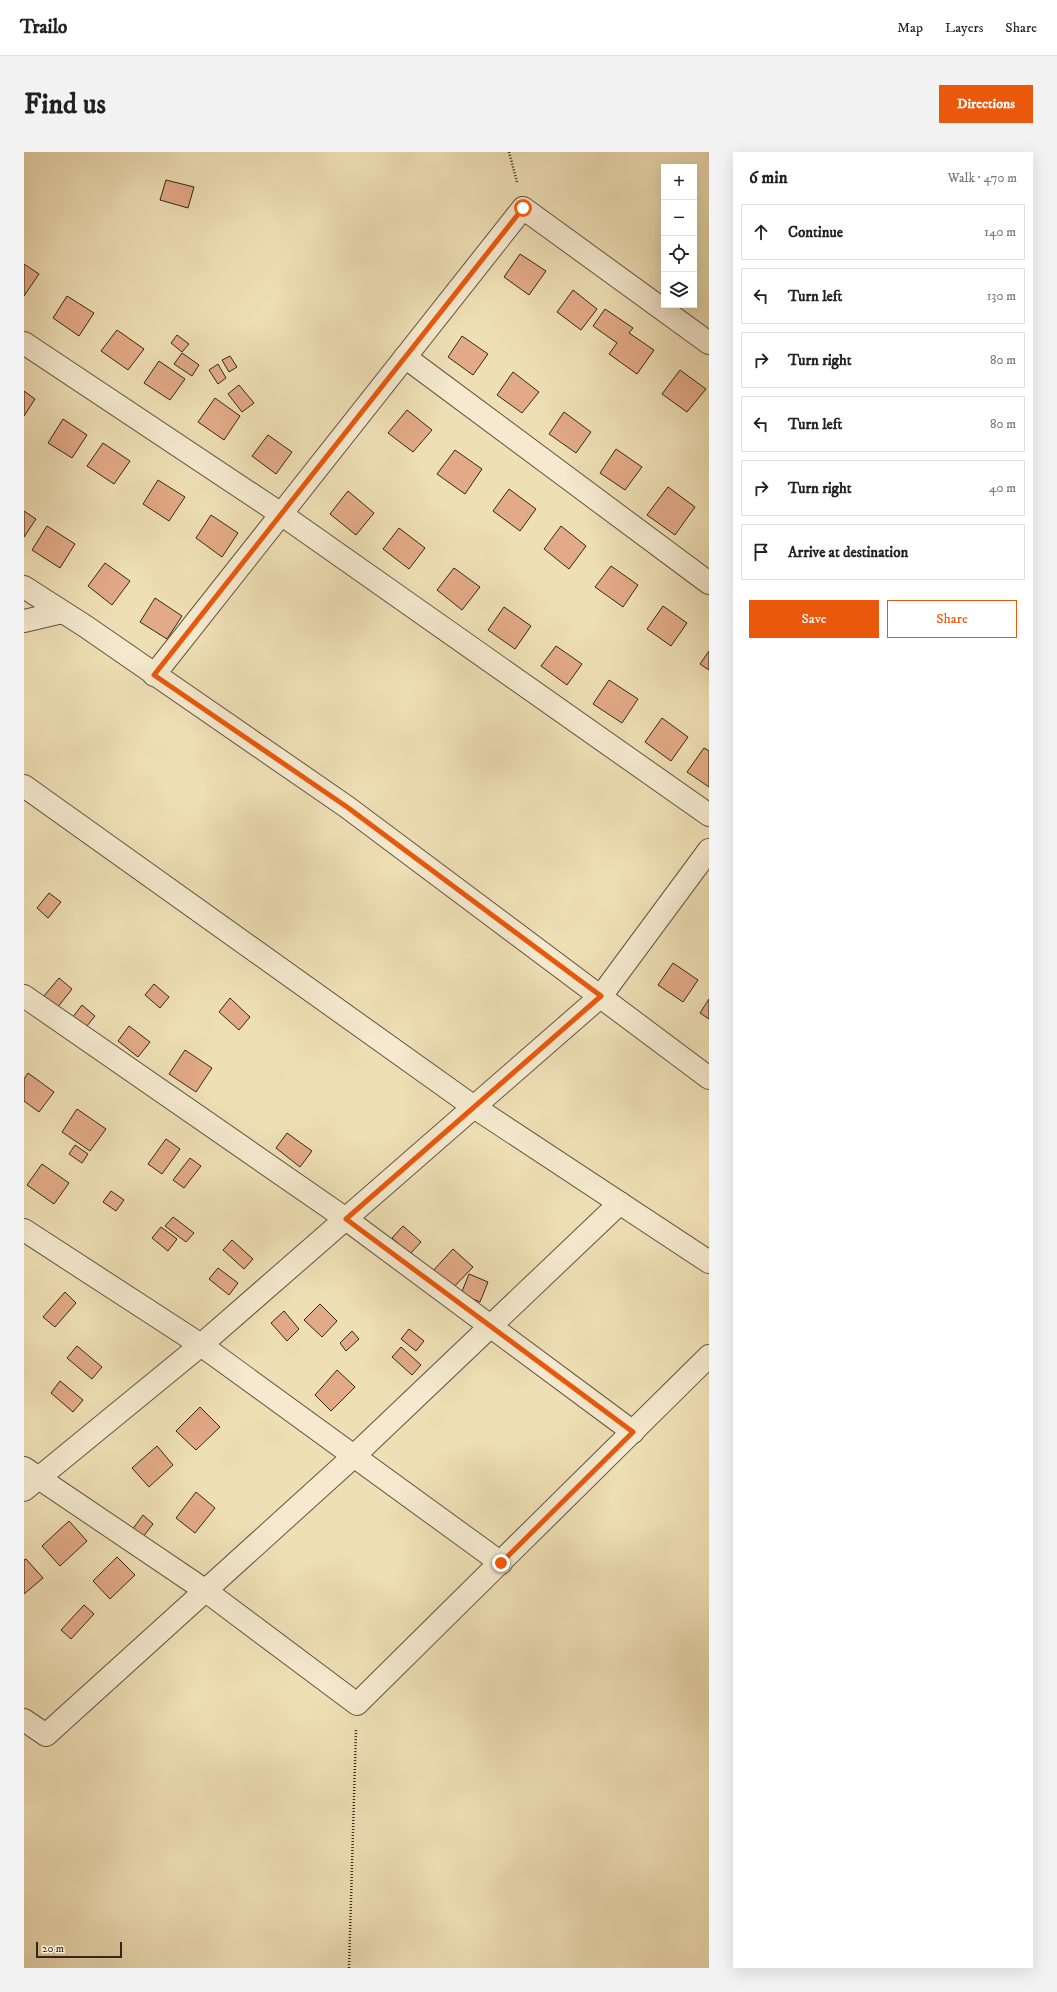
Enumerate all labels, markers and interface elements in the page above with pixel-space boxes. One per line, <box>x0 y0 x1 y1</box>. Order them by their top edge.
text: Trailo <box>20 16 67 39</box>
text: Map <box>897 19 923 37</box>
text: Layers <box>945 19 983 37</box>
text: Share <box>1005 19 1037 37</box>
button: Directions <box>939 85 1033 123</box>
text: Find us <box>24 87 106 122</box>
map controls <box>661 164 697 308</box>
button: + <box>661 164 697 200</box>
text: 6 min <box>749 167 788 189</box>
text: Walk · 470 m <box>948 170 1017 186</box>
route start <box>514 199 532 217</box>
button: − <box>661 200 697 236</box>
icon: ahead <box>750 221 772 243</box>
text: Continue <box>788 223 843 242</box>
text: 140 m <box>984 224 1016 240</box>
button: locate <box>661 236 697 272</box>
button: layers <box>661 272 697 308</box>
icon: left <box>750 285 772 307</box>
text: Turn left <box>788 287 842 306</box>
text: 130 m <box>987 288 1016 304</box>
icon: right <box>750 349 772 371</box>
text: Turn right <box>788 351 851 370</box>
text: 80 m <box>990 352 1016 368</box>
icon: left <box>750 413 772 435</box>
text: Turn left <box>788 415 842 434</box>
text: 80 m <box>990 416 1016 432</box>
icon: right <box>750 477 772 499</box>
text: Turn right <box>788 479 851 498</box>
text: 40 m <box>989 480 1016 496</box>
icon: arrive <box>750 541 772 563</box>
text: Arrive at destination <box>788 543 908 562</box>
button: Save <box>749 600 879 638</box>
button: Share <box>887 600 1017 638</box>
route end <box>492 1554 510 1572</box>
scale bar <box>36 1940 122 1959</box>
text: 20 m <box>42 1942 64 1956</box>

